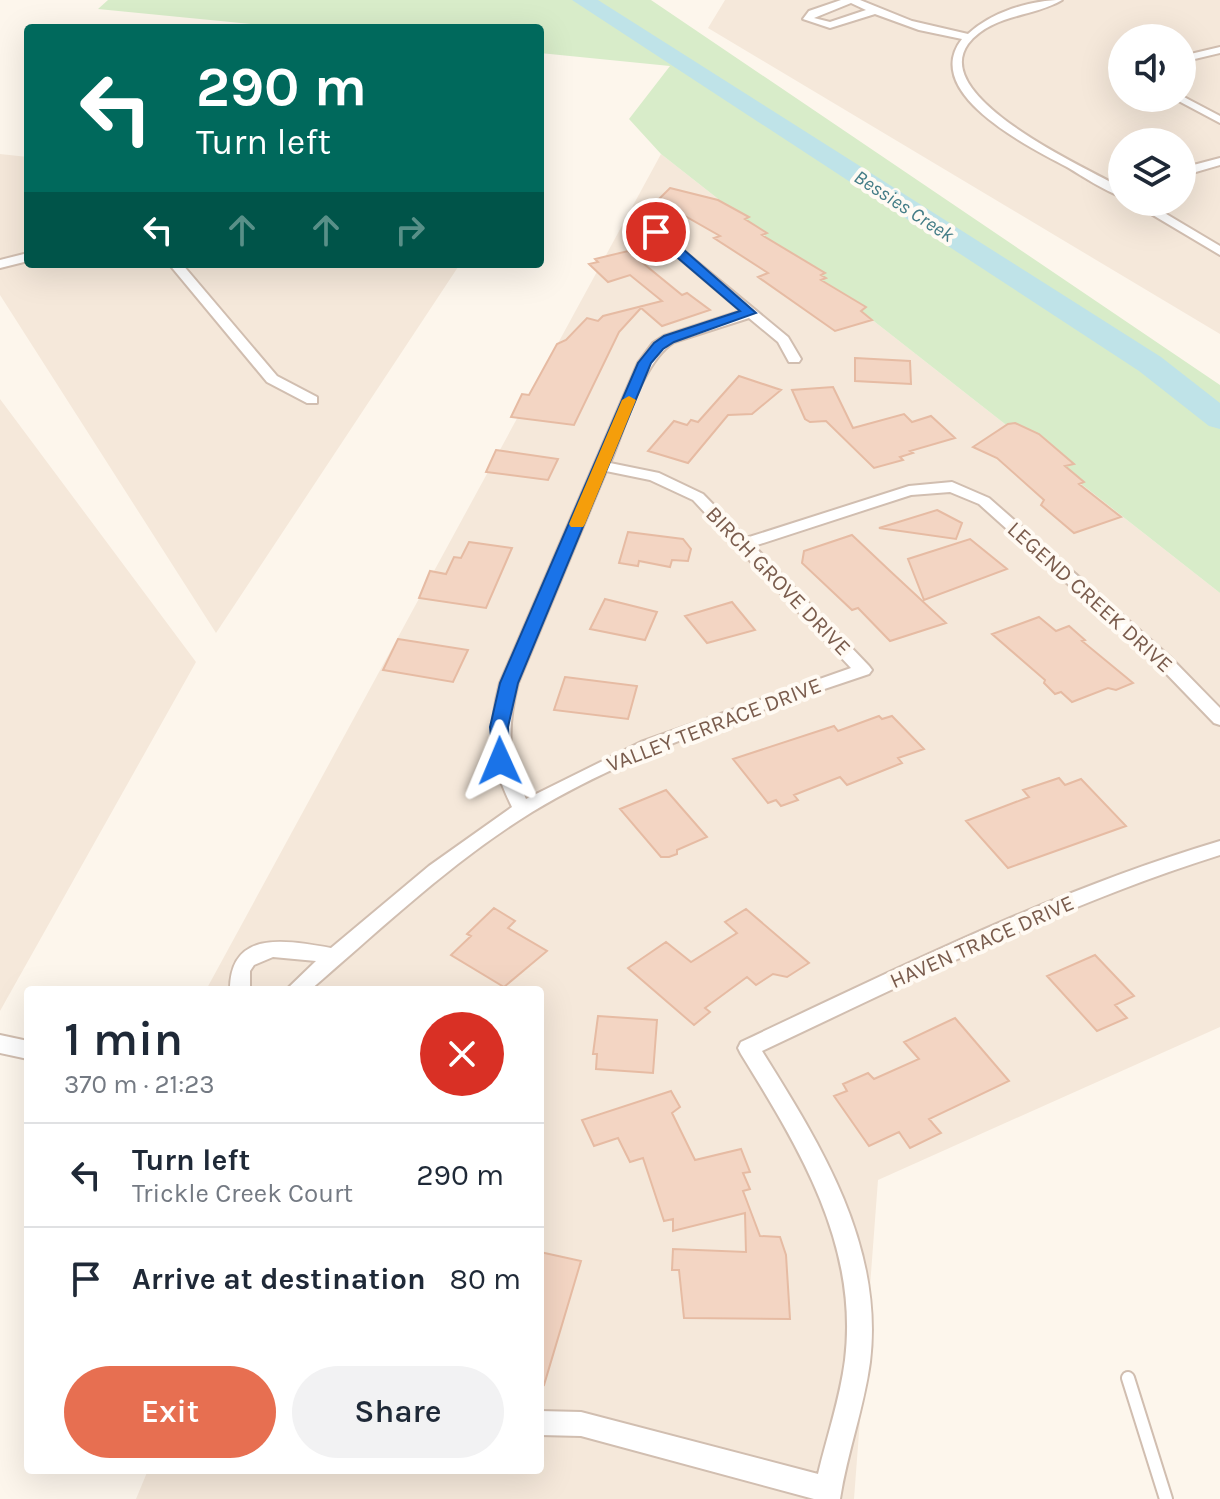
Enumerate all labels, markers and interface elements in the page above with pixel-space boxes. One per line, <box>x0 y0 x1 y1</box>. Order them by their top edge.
map controls <box>1108 24 1196 216</box>
button: sound <box>1108 24 1196 112</box>
text: 290 m <box>196 54 367 119</box>
icon: left <box>64 56 168 160</box>
text: Turn left <box>196 121 331 163</box>
button: layers <box>1108 128 1196 216</box>
water label: Bessies Creek <box>850 165 959 247</box>
pin <box>622 198 690 266</box>
icon: left <box>136 208 180 252</box>
icon: ahead <box>220 208 264 252</box>
icon: ahead <box>304 208 348 252</box>
icon: right <box>388 208 432 252</box>
icon: arrive <box>634 210 678 254</box>
street label: BIRCH GROVE DRIVE <box>700 501 856 661</box>
street label: LEGEND CREEK DRIVE <box>1002 516 1178 678</box>
street label: VALLEY TERRACE DRIVE <box>603 672 825 778</box>
position arrow <box>458 719 542 803</box>
street label: HAVEN TRACE DRIVE <box>886 890 1078 994</box>
text: 1 min <box>64 1011 183 1067</box>
button: close <box>420 1012 504 1096</box>
text: 370 m · 21:23 <box>64 1069 215 1100</box>
text: Turn left <box>132 1142 250 1178</box>
icon: left <box>64 1153 108 1197</box>
text: 290 m <box>416 1157 504 1193</box>
text: Trickle Creek Court <box>132 1178 353 1209</box>
icon: arrive <box>64 1257 108 1301</box>
text: Arrive at destination <box>132 1261 426 1297</box>
text: 80 m <box>450 1261 521 1297</box>
button: Exit <box>64 1366 276 1458</box>
button: Share <box>292 1366 504 1458</box>

